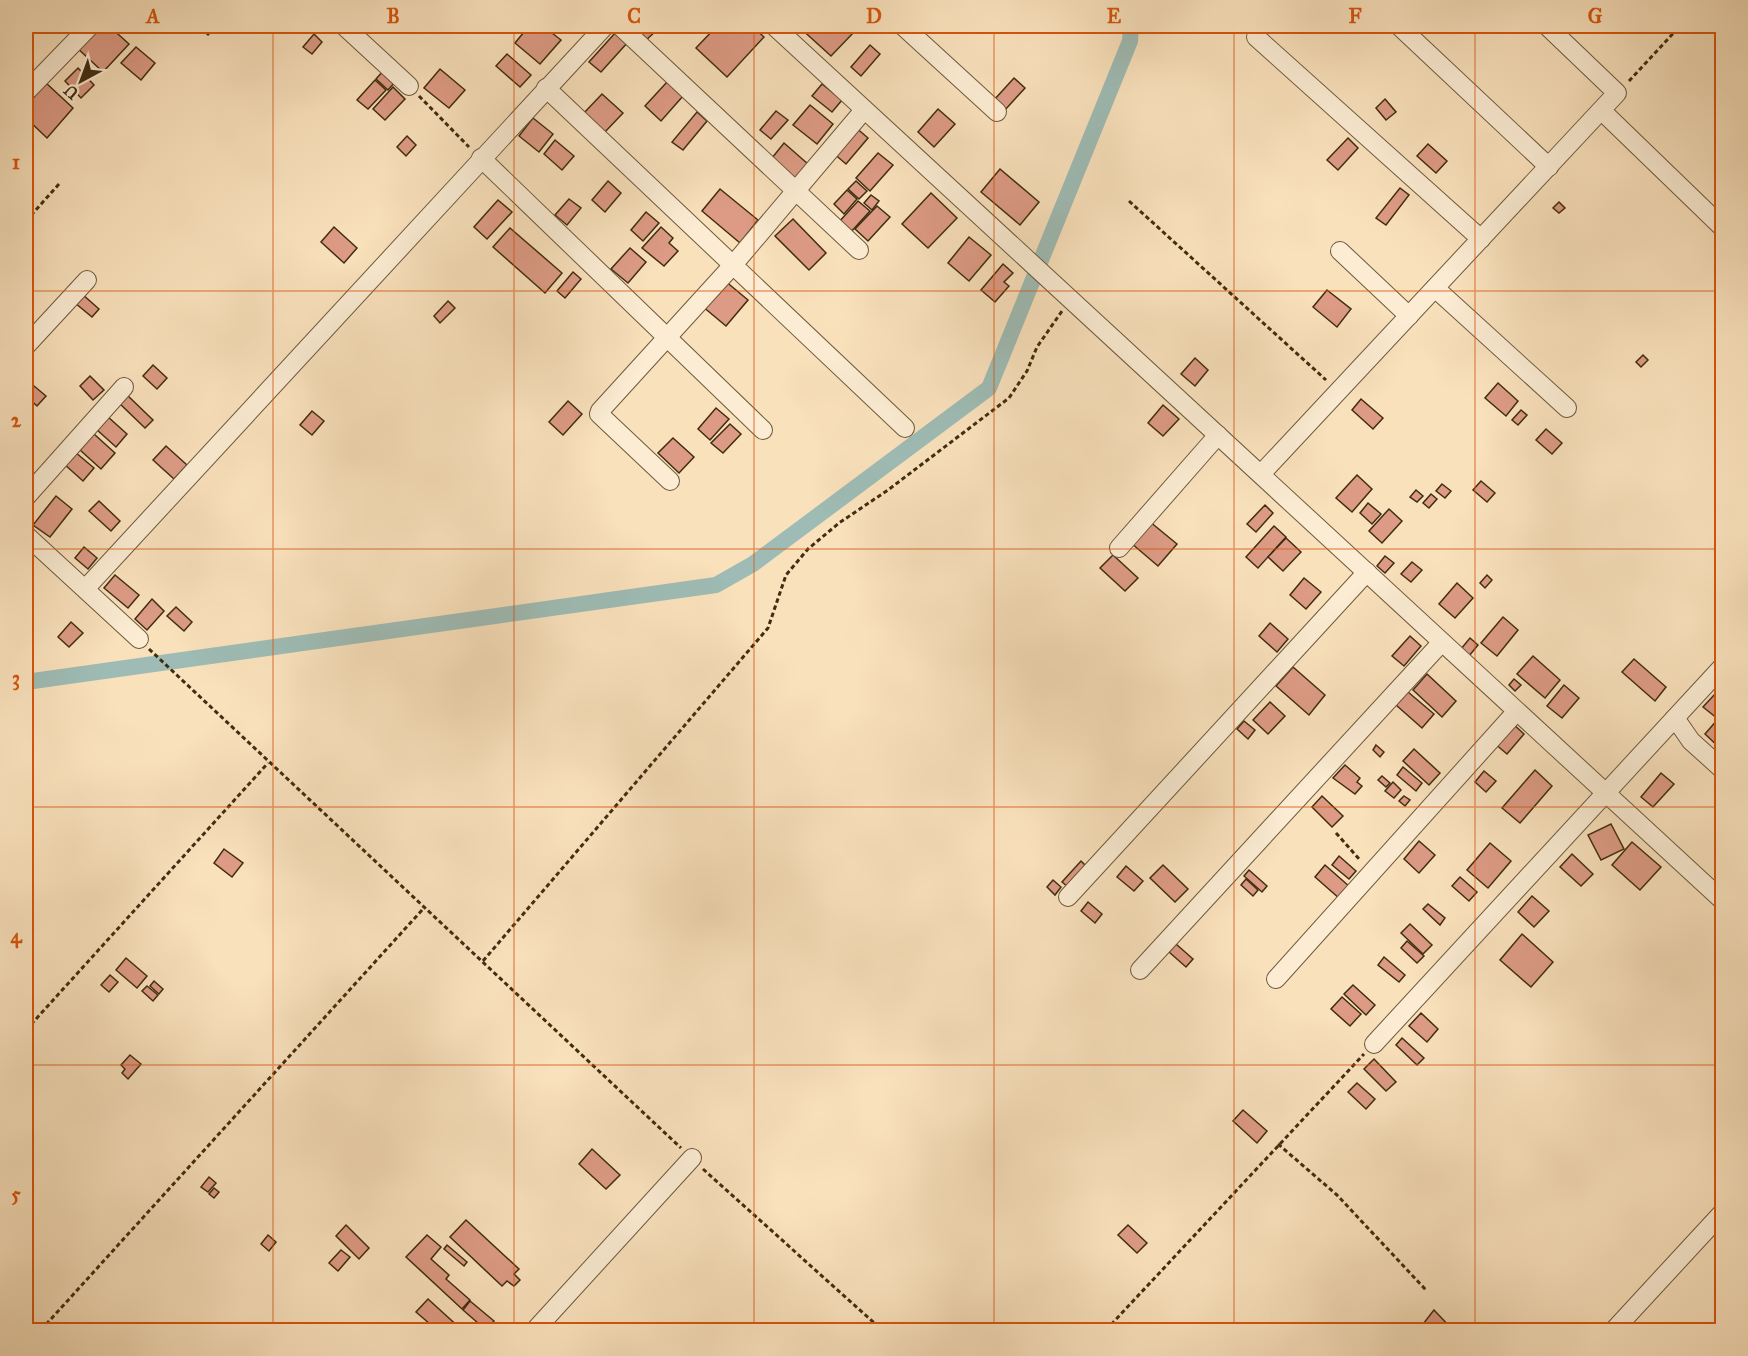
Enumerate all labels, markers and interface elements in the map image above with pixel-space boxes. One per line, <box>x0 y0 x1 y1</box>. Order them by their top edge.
text: A <box>144 4 160 28</box>
text: B <box>386 4 400 28</box>
text: C <box>627 4 641 28</box>
text: D <box>866 4 882 28</box>
text: E <box>1107 4 1122 28</box>
text: F <box>1348 4 1362 28</box>
text: G <box>1588 4 1603 28</box>
north arrow <box>51 51 111 111</box>
text: U <box>60 80 82 103</box>
text: 1 <box>12 150 20 174</box>
text: 2 <box>11 408 22 432</box>
text: 3 <box>12 666 20 691</box>
text: 4 <box>10 924 22 949</box>
text: 5 <box>11 1182 21 1206</box>

